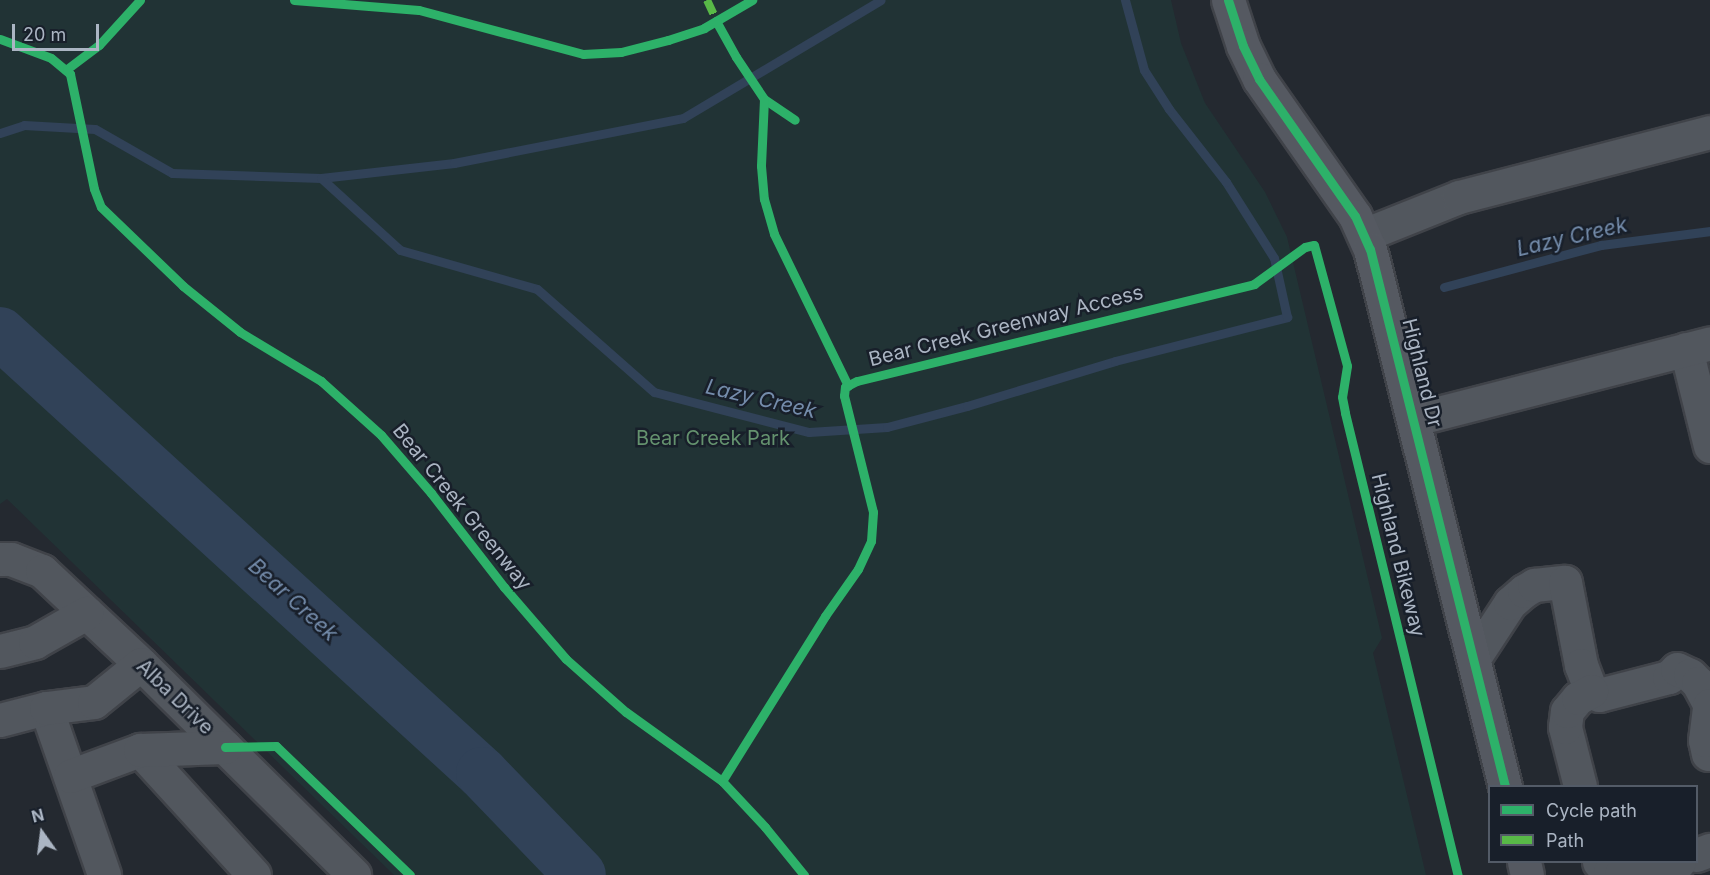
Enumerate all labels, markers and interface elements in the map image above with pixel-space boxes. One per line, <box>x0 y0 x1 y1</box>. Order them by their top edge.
scale bar <box>15 12 102 50</box>
text: 20 m <box>23 24 66 45</box>
water label: Lazy Creek <box>1514 212 1630 262</box>
street label: Bear Creek Greenway Access <box>866 280 1146 372</box>
street label: Highland Dr <box>1397 316 1447 430</box>
water label: Lazy Creek <box>703 374 819 424</box>
street label: Bear Creek Greenway <box>388 419 536 595</box>
park label: Bear Creek Park <box>636 426 790 450</box>
street label: Highland Bikeway <box>1366 471 1430 639</box>
water label: Bear Creek <box>243 553 343 647</box>
street label: Alba Drive <box>132 654 218 740</box>
legend <box>1488 785 1698 863</box>
text: Cycle path <box>1546 800 1637 821</box>
north arrow <box>12 803 72 863</box>
text: N <box>29 804 46 827</box>
text: Path <box>1546 830 1584 851</box>

